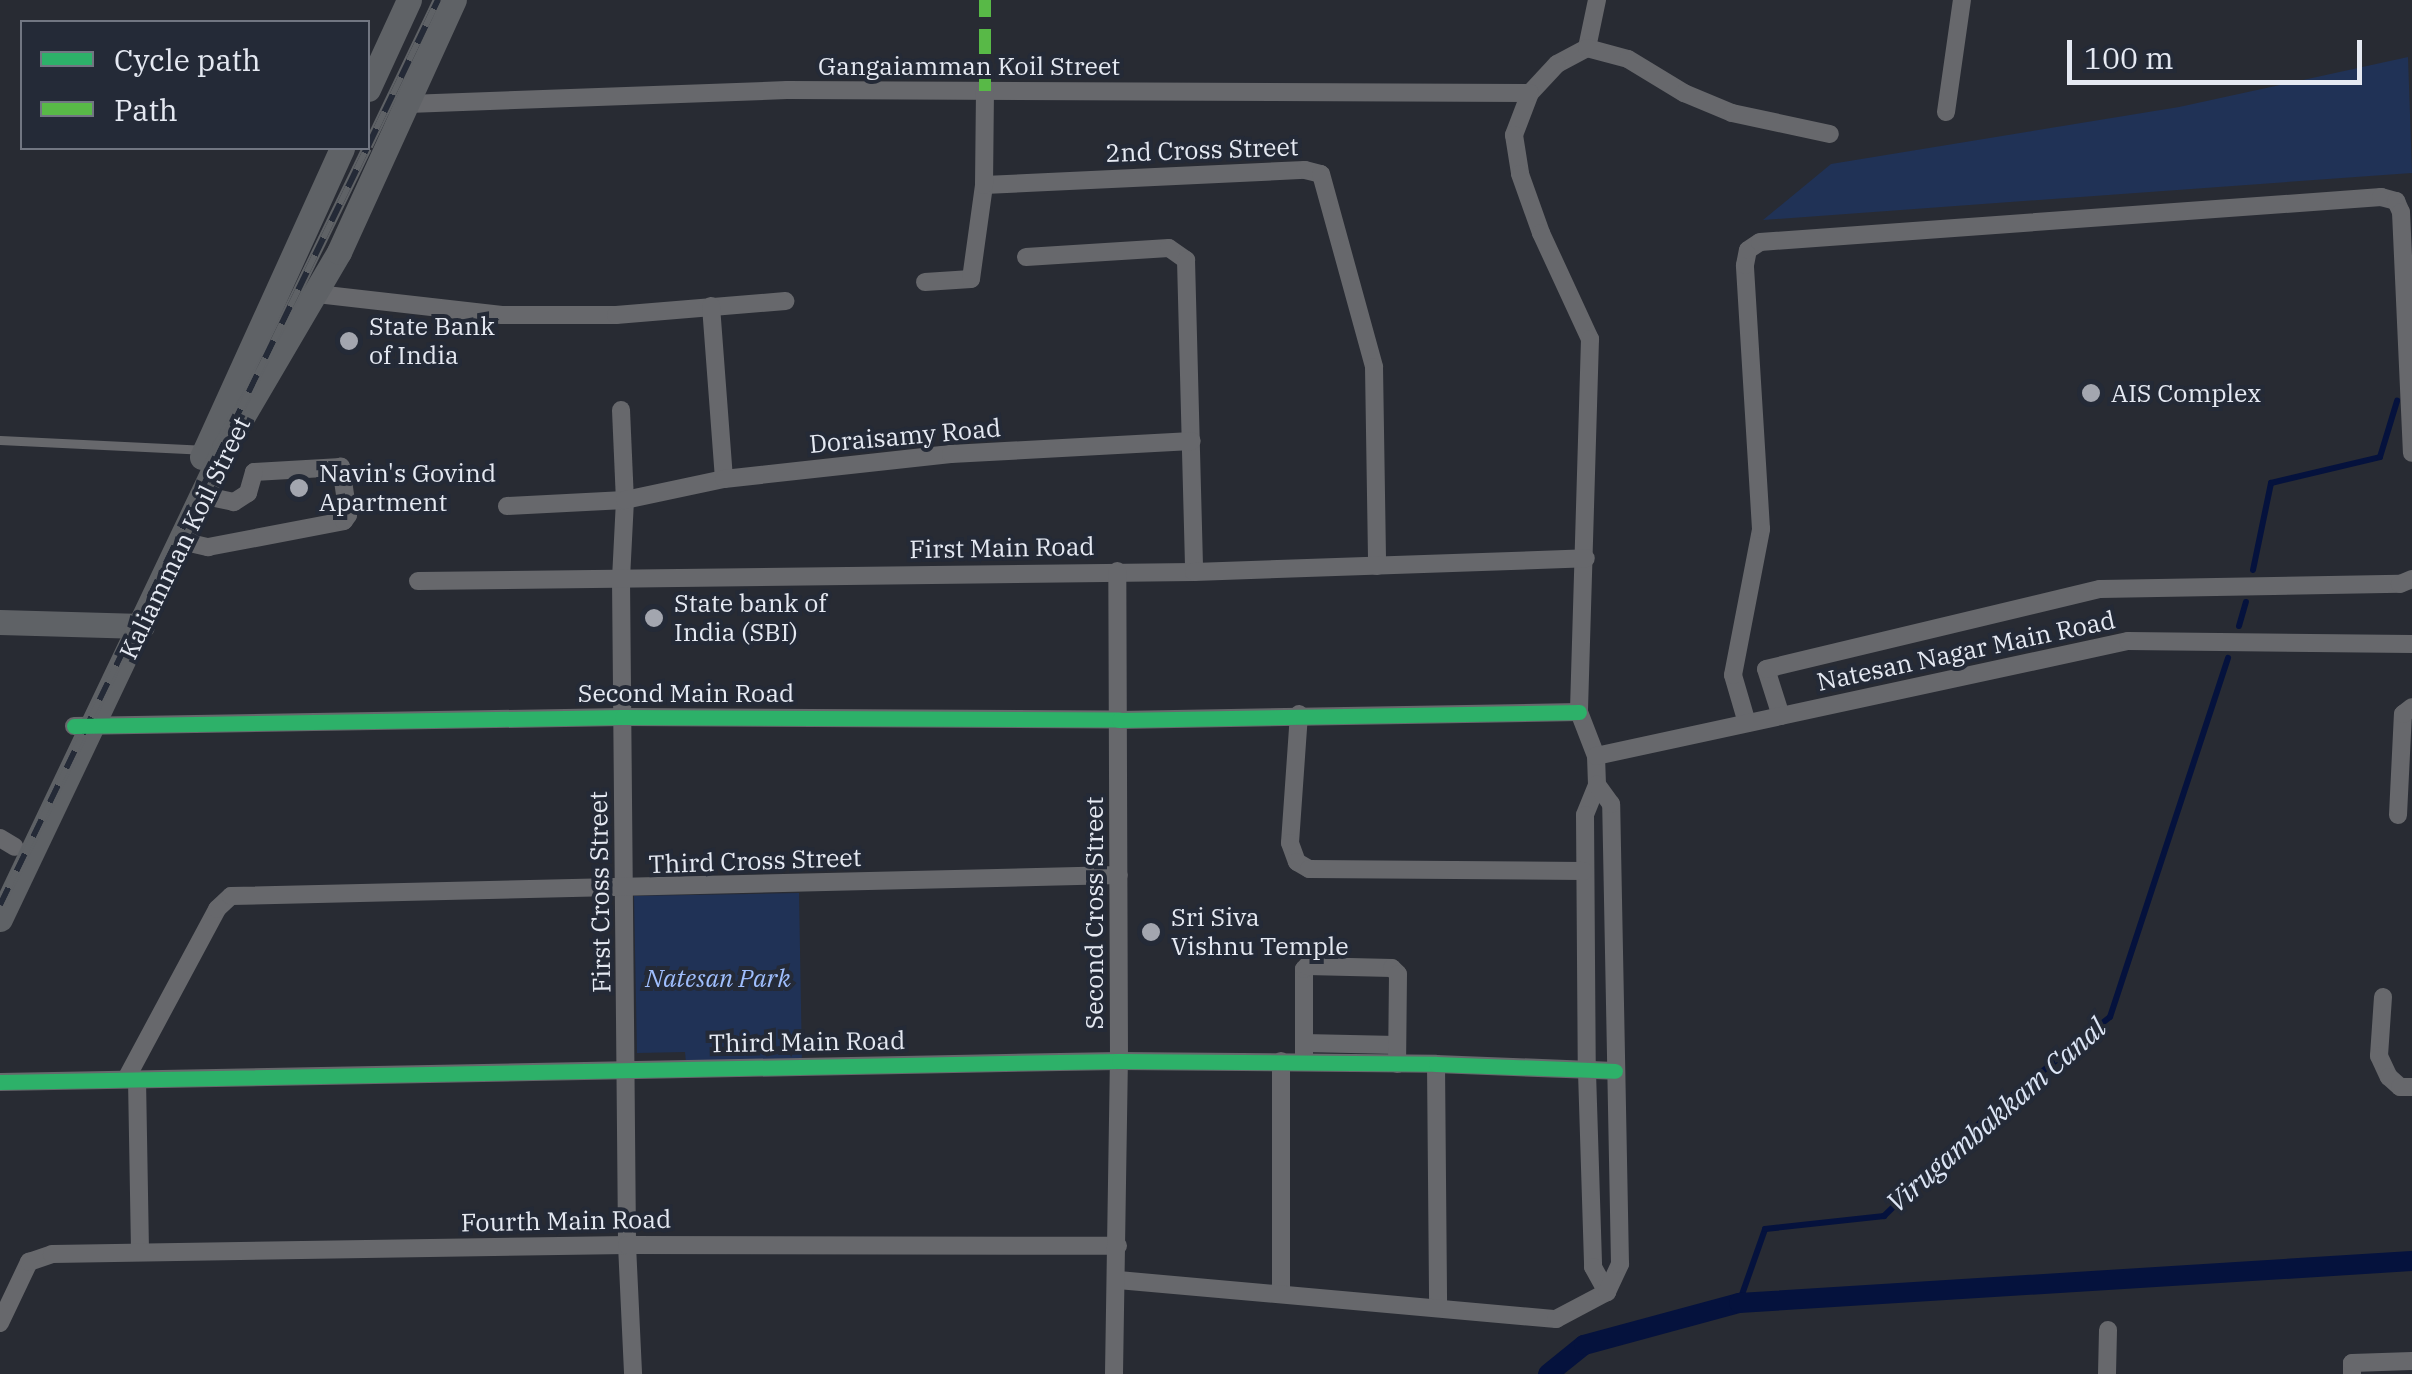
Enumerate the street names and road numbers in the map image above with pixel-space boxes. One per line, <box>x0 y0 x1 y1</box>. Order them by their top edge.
street label: Gangaiamman Koil Street <box>818 51 1120 81</box>
street label: 2nd Cross Street <box>1105 132 1299 168</box>
street label: Kaliamman Koil Street <box>113 412 257 664</box>
street label: Doraisamy Road <box>808 413 1002 459</box>
street label: First Main Road <box>909 531 1095 565</box>
street label: Natesan Nagar Main Road <box>1814 605 2118 697</box>
street label: Second Main Road <box>578 678 794 708</box>
street label: First Cross Street <box>583 791 617 993</box>
street label: Second Cross Street <box>1079 796 1109 1030</box>
street label: Third Cross Street <box>648 842 862 880</box>
street label: Third Main Road <box>708 1025 906 1059</box>
street label: Fourth Main Road <box>461 1204 671 1238</box>

